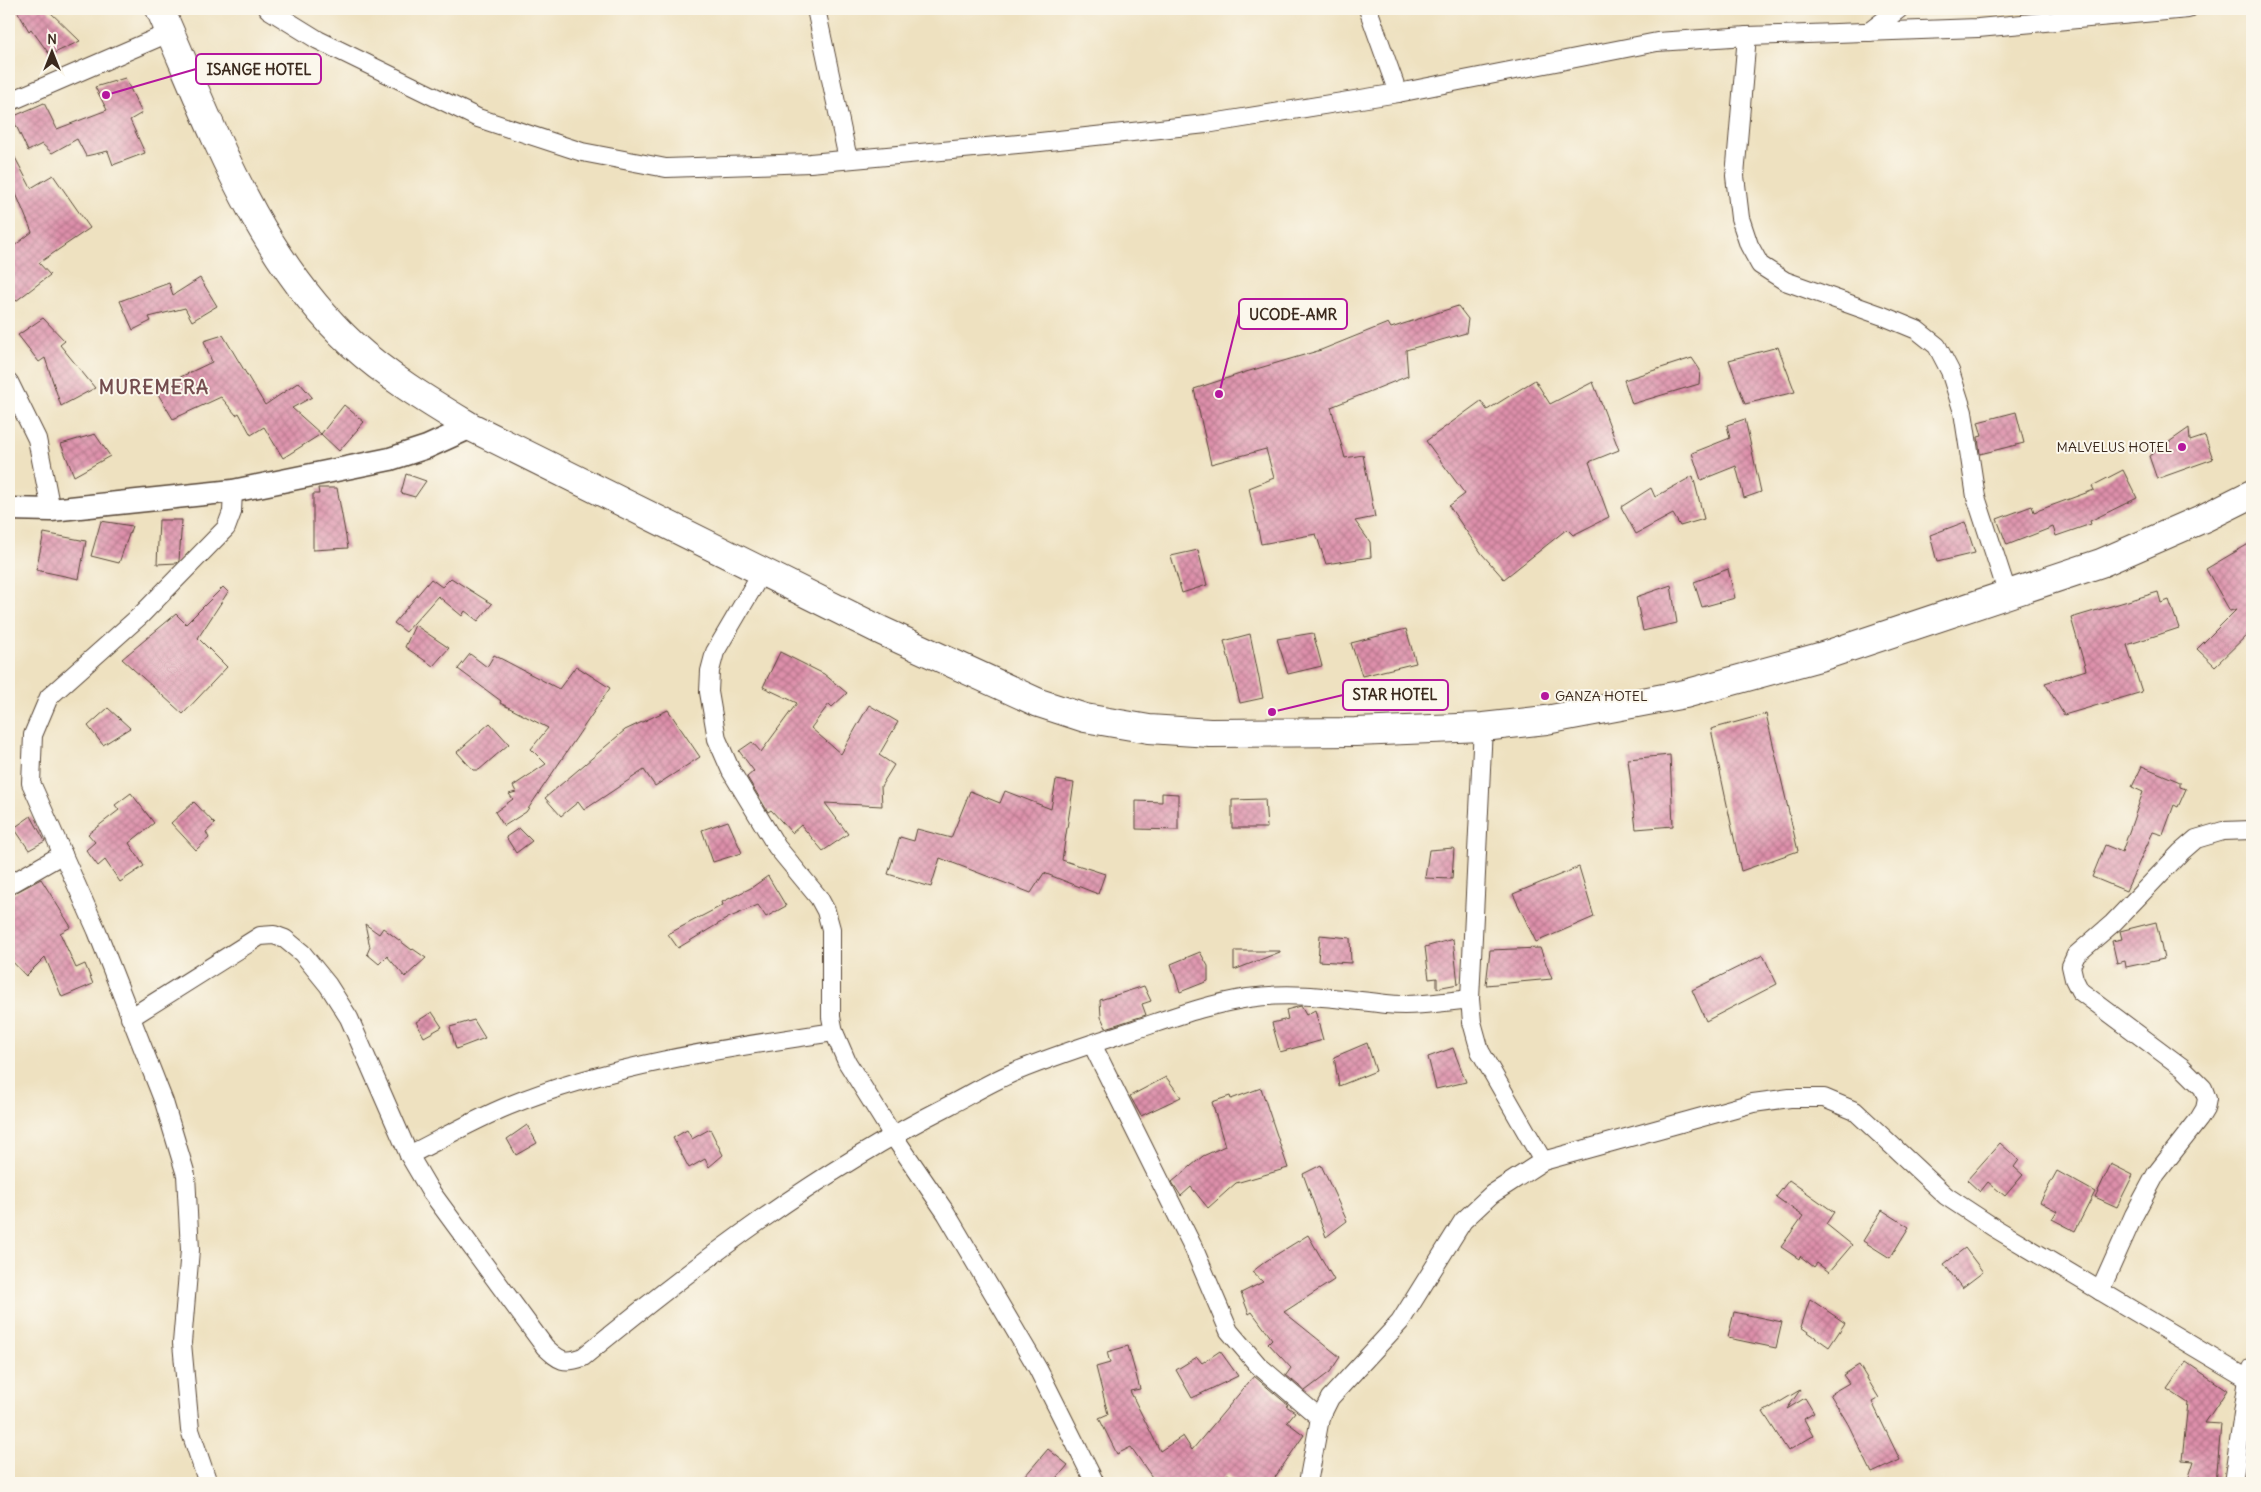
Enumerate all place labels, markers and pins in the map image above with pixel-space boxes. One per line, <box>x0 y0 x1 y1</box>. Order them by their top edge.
callout: ISANGE HOTEL <box>196 54 321 84</box>
callout: UCODE-AMR <box>1239 299 1347 329</box>
place label: MALVELUS HOTEL <box>2057 438 2172 456</box>
marker: MALVELUS HOTEL <box>2176 441 2188 453</box>
callout: STAR HOTEL <box>1343 680 1448 710</box>
place label: GANZA HOTEL <box>1555 687 1648 705</box>
marker: GANZA HOTEL <box>1539 690 1551 702</box>

